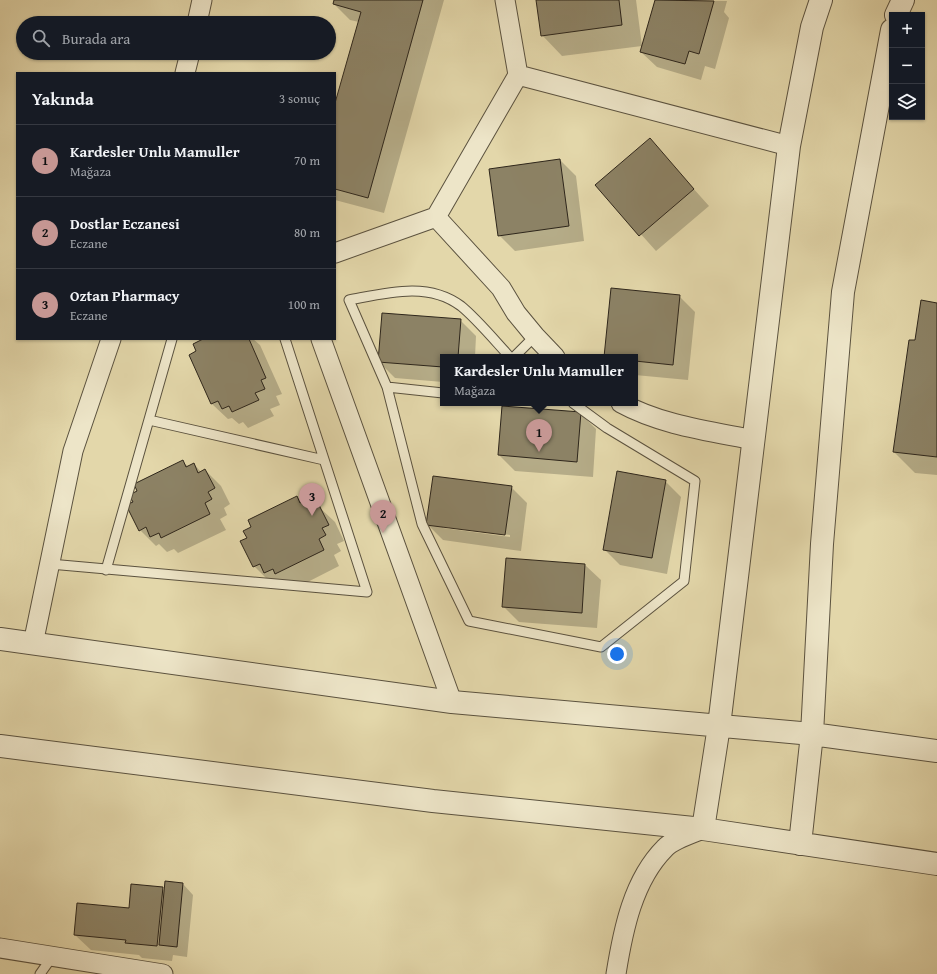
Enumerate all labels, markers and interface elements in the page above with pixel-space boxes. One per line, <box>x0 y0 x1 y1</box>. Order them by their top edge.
map controls <box>889 12 925 120</box>
button: + <box>889 12 925 48</box>
search box <box>16 16 336 60</box>
icon: search <box>30 27 52 49</box>
text: Burada ara <box>62 28 130 49</box>
button: − <box>889 48 925 84</box>
button: layers <box>889 84 925 120</box>
text: Yakında <box>32 86 94 111</box>
text: 3 sonuç <box>279 89 320 108</box>
text: Kardesler Unlu Mamuller <box>70 141 240 162</box>
text: 1 <box>42 151 48 170</box>
text: 70 m <box>294 151 320 170</box>
text: Mağaza <box>70 162 111 181</box>
text: Dostlar Eczanesi <box>70 213 180 234</box>
text: 2 <box>42 223 48 242</box>
text: 80 m <box>294 223 320 242</box>
text: Eczane <box>70 234 108 253</box>
text: Oztan Pharmacy <box>70 285 179 306</box>
text: 3 <box>42 295 48 314</box>
text: 100 m <box>288 295 320 314</box>
text: Eczane <box>70 306 108 325</box>
popup <box>440 354 638 406</box>
text: Kardesler Unlu Mamuller <box>454 360 624 381</box>
text: Mağaza <box>454 381 495 400</box>
pin: 1 <box>526 419 552 452</box>
pin: 3 <box>299 483 325 516</box>
pin: 2 <box>370 500 396 533</box>
your location <box>607 644 627 664</box>

